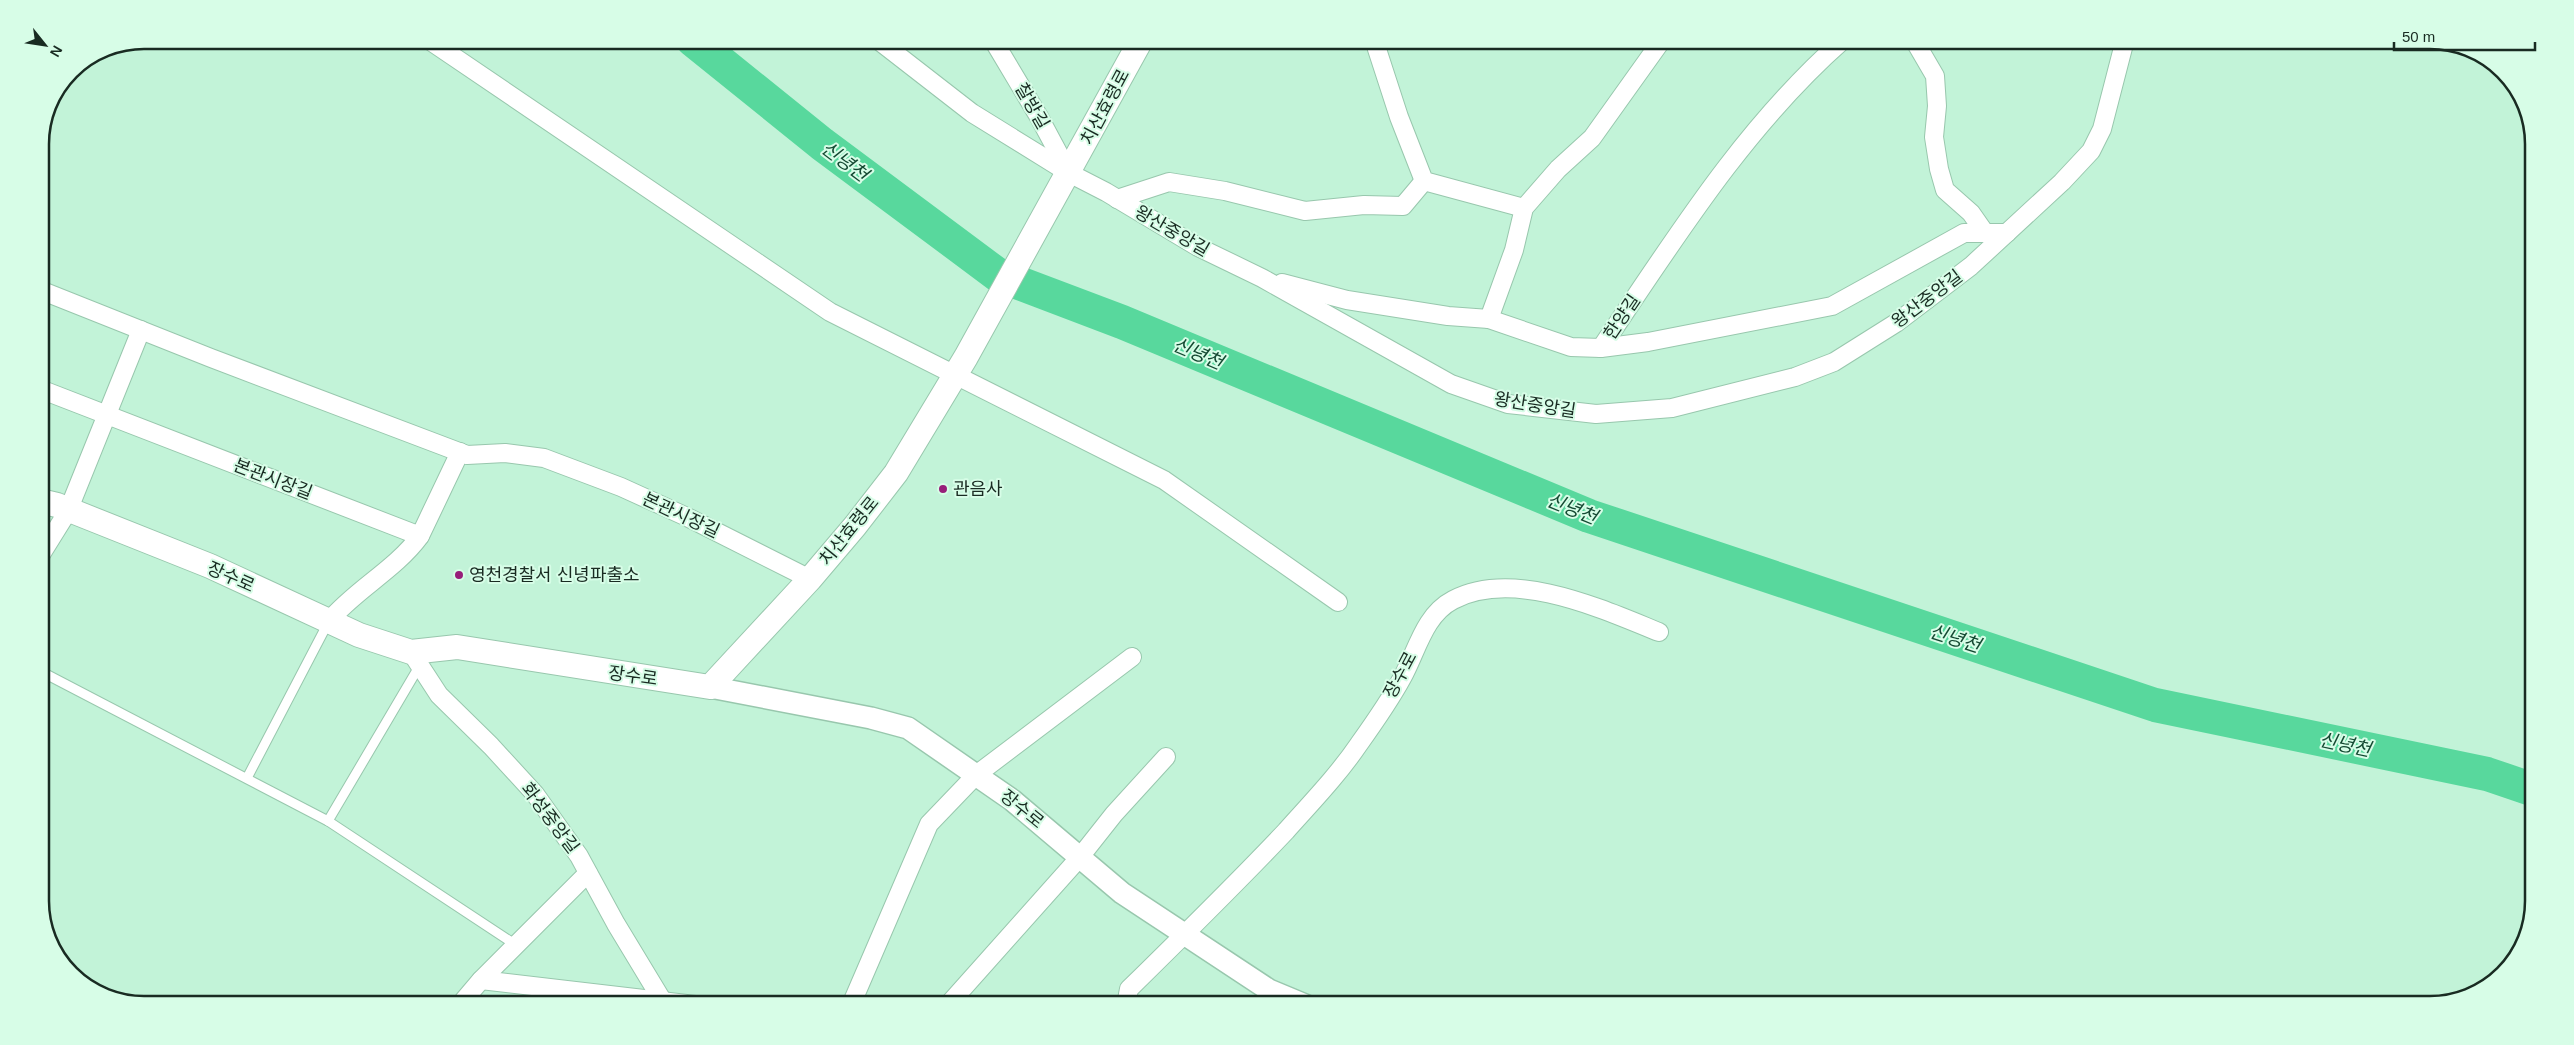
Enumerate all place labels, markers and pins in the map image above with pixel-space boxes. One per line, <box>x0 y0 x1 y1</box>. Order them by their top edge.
place label: 관음사 <box>953 479 1003 499</box>
marker: 관음사 <box>937 483 949 495</box>
place label: 영천경찰서 신녕파출소 <box>469 565 640 585</box>
marker: 영천경찰서 신녕파출소 <box>453 569 465 581</box>

